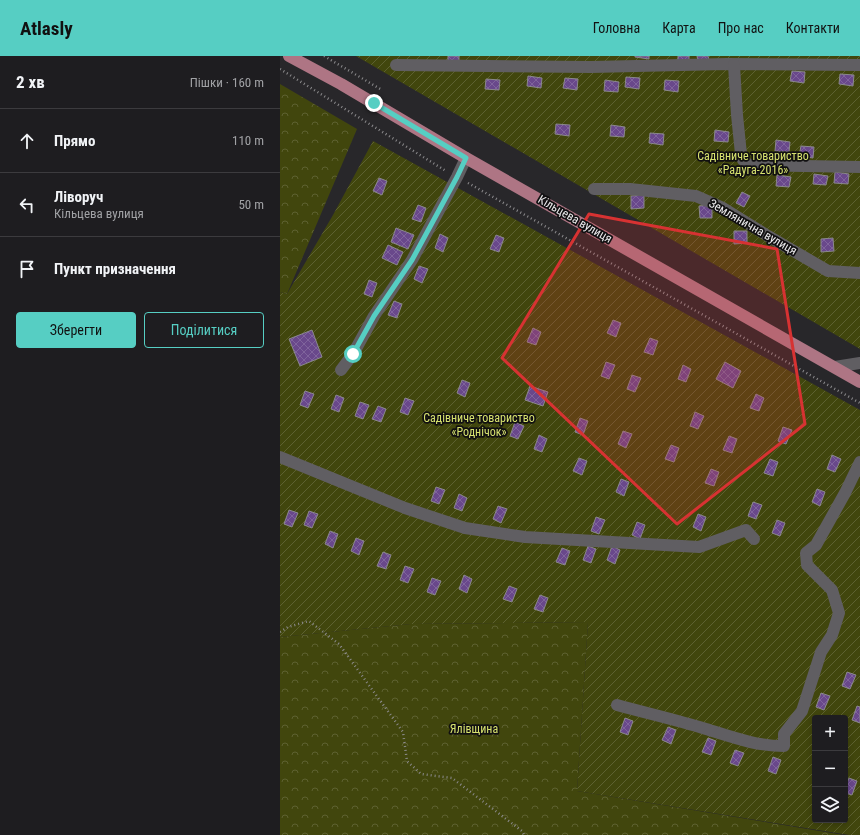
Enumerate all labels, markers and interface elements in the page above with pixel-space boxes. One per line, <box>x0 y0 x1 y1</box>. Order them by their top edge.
text: Atlasly <box>20 17 73 40</box>
text: Головна <box>593 20 640 36</box>
text: Карта <box>662 20 696 36</box>
text: Про нас <box>718 20 764 36</box>
text: Контакти <box>786 20 840 36</box>
text: 2 хв <box>16 72 45 92</box>
text: Пішки · 160 m <box>190 75 264 90</box>
route end <box>365 94 383 112</box>
icon: ahead <box>16 130 38 152</box>
text: Прямо <box>54 132 95 150</box>
text: 110 m <box>232 133 264 148</box>
park label: Садівниче товариство «Радуга-2016» <box>697 149 809 177</box>
text: Ліворуч <box>54 188 103 206</box>
street label: Кільцева вулиця <box>536 192 614 246</box>
icon: left <box>16 194 38 216</box>
street label: Землянична вулиця <box>707 196 799 258</box>
text: 50 m <box>238 197 264 212</box>
text: Кільцева вулиця <box>54 206 144 221</box>
icon: arrive <box>16 258 38 280</box>
text: Пункт призначення <box>54 260 176 278</box>
button: Зберегти <box>16 312 136 348</box>
button: Поділитися <box>144 312 264 348</box>
route start <box>344 345 362 363</box>
park label: Садівниче товариство «Роднічок» <box>423 411 535 439</box>
map controls <box>812 715 848 823</box>
button: + <box>812 715 848 751</box>
park label: Ялівщина <box>450 722 498 736</box>
button: − <box>812 751 848 787</box>
button: layers <box>812 787 848 823</box>

